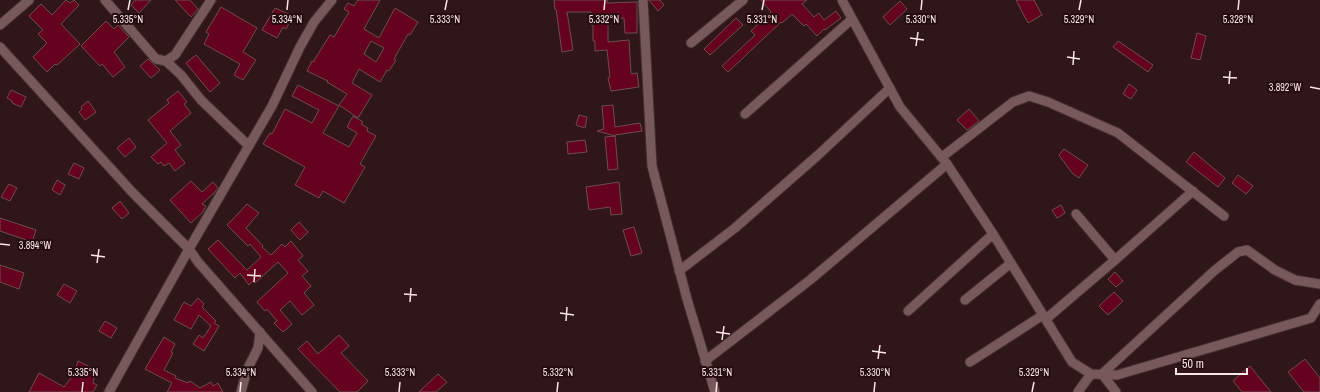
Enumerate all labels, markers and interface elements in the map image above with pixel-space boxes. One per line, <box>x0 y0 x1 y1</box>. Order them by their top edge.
text: 5.335°N <box>113 13 143 26</box>
text: 5.334°N <box>272 13 302 26</box>
text: 5.333°N <box>430 13 460 26</box>
text: 5.332°N <box>589 13 619 26</box>
text: 5.331°N <box>747 13 777 26</box>
text: 5.330°N <box>906 13 936 26</box>
text: 5.329°N <box>1064 13 1094 26</box>
text: 5.328°N <box>1223 13 1253 26</box>
text: 3.892°W <box>1269 81 1301 94</box>
text: 3.894°W <box>19 239 51 252</box>
scale bar <box>1176 350 1247 376</box>
text: 50 m <box>1182 356 1204 372</box>
text: 5.335°N <box>68 366 98 379</box>
text: 5.334°N <box>226 366 256 379</box>
text: 5.333°N <box>385 366 415 379</box>
text: 5.332°N <box>543 366 573 379</box>
text: 5.331°N <box>702 366 732 379</box>
text: 5.330°N <box>860 366 890 379</box>
text: 5.329°N <box>1019 366 1049 379</box>

